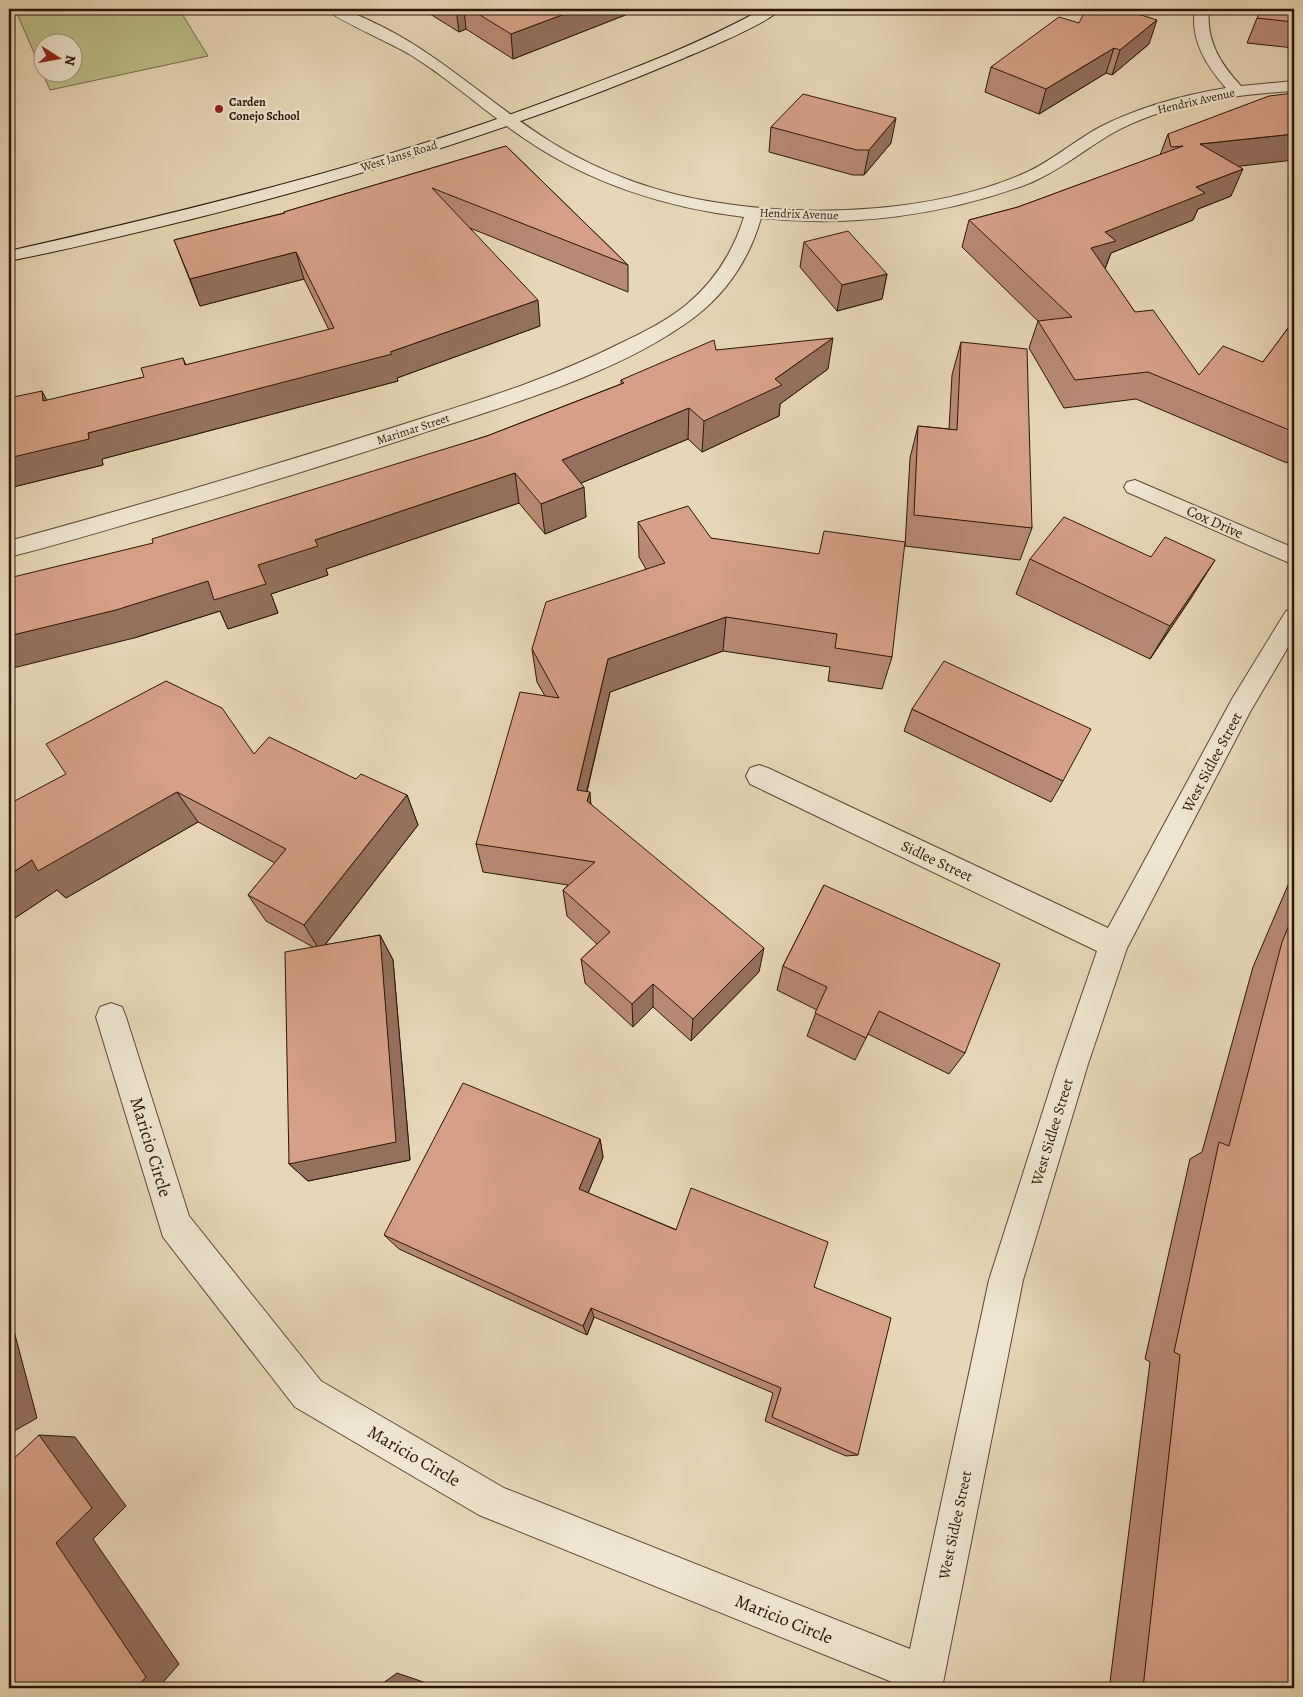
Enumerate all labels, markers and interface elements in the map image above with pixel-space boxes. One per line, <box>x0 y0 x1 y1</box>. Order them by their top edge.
north arrow <box>32 32 82 82</box>
text: N <box>60 54 81 67</box>
street label: Hendrix Avenue <box>1156 84 1236 118</box>
place label: Carden Conejo School <box>229 94 301 124</box>
marker: Carden Conejo School <box>213 103 225 115</box>
street label: West Janss Road <box>358 137 440 176</box>
street label: Hendrix Avenue <box>759 205 839 223</box>
street label: Marimar Street <box>375 410 451 448</box>
street label: Cox Drive <box>1184 501 1247 543</box>
street label: West Sidlee Street <box>1177 708 1247 816</box>
street label: Sidlee Street <box>898 836 976 886</box>
street label: West Sidlee Street <box>1026 1076 1078 1189</box>
street label: Maricio Circle <box>124 1094 178 1200</box>
street label: Maricio Circle <box>363 1420 465 1492</box>
street label: West Sidlee Street <box>934 1469 976 1582</box>
street label: Maricio Circle <box>732 1588 836 1650</box>

